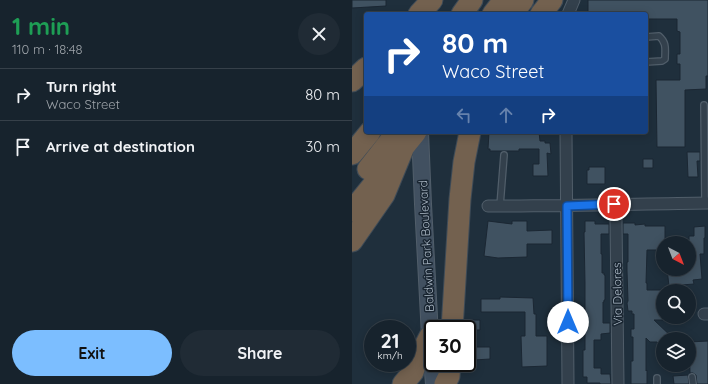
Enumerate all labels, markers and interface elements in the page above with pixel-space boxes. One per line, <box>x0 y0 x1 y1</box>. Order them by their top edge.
text: 1 min <box>12 11 70 41</box>
button: close <box>298 13 340 55</box>
text: 80 m <box>442 25 508 60</box>
icon: right <box>376 28 428 80</box>
text: 110 m · 18:48 <box>12 41 83 57</box>
text: Waco Street <box>442 60 544 83</box>
text: Turn right <box>46 77 117 96</box>
icon: right <box>12 84 34 106</box>
text: 80 m <box>305 85 340 104</box>
text: Waco Street <box>46 96 120 112</box>
icon: left <box>453 104 475 126</box>
icon: ahead <box>495 104 517 126</box>
icon: right <box>537 104 559 126</box>
icon: arrive <box>12 136 34 158</box>
text: Arrive at destination <box>46 137 195 156</box>
text: 30 m <box>305 137 340 156</box>
street label: Baldwin Park Boulevard <box>415 180 437 312</box>
pin <box>597 187 631 221</box>
icon: arrive <box>603 193 625 215</box>
north arrow <box>656 236 696 276</box>
map controls <box>656 236 696 372</box>
street label: Via Delores <box>609 262 625 326</box>
button: search <box>656 284 696 324</box>
position arrow <box>547 301 589 343</box>
speed limit sign: 30 <box>424 320 476 372</box>
text: 21 <box>380 328 400 353</box>
button: Exit <box>12 330 172 376</box>
button: Share <box>180 330 340 376</box>
button: layers <box>656 332 696 372</box>
text: km/h <box>377 349 403 362</box>

